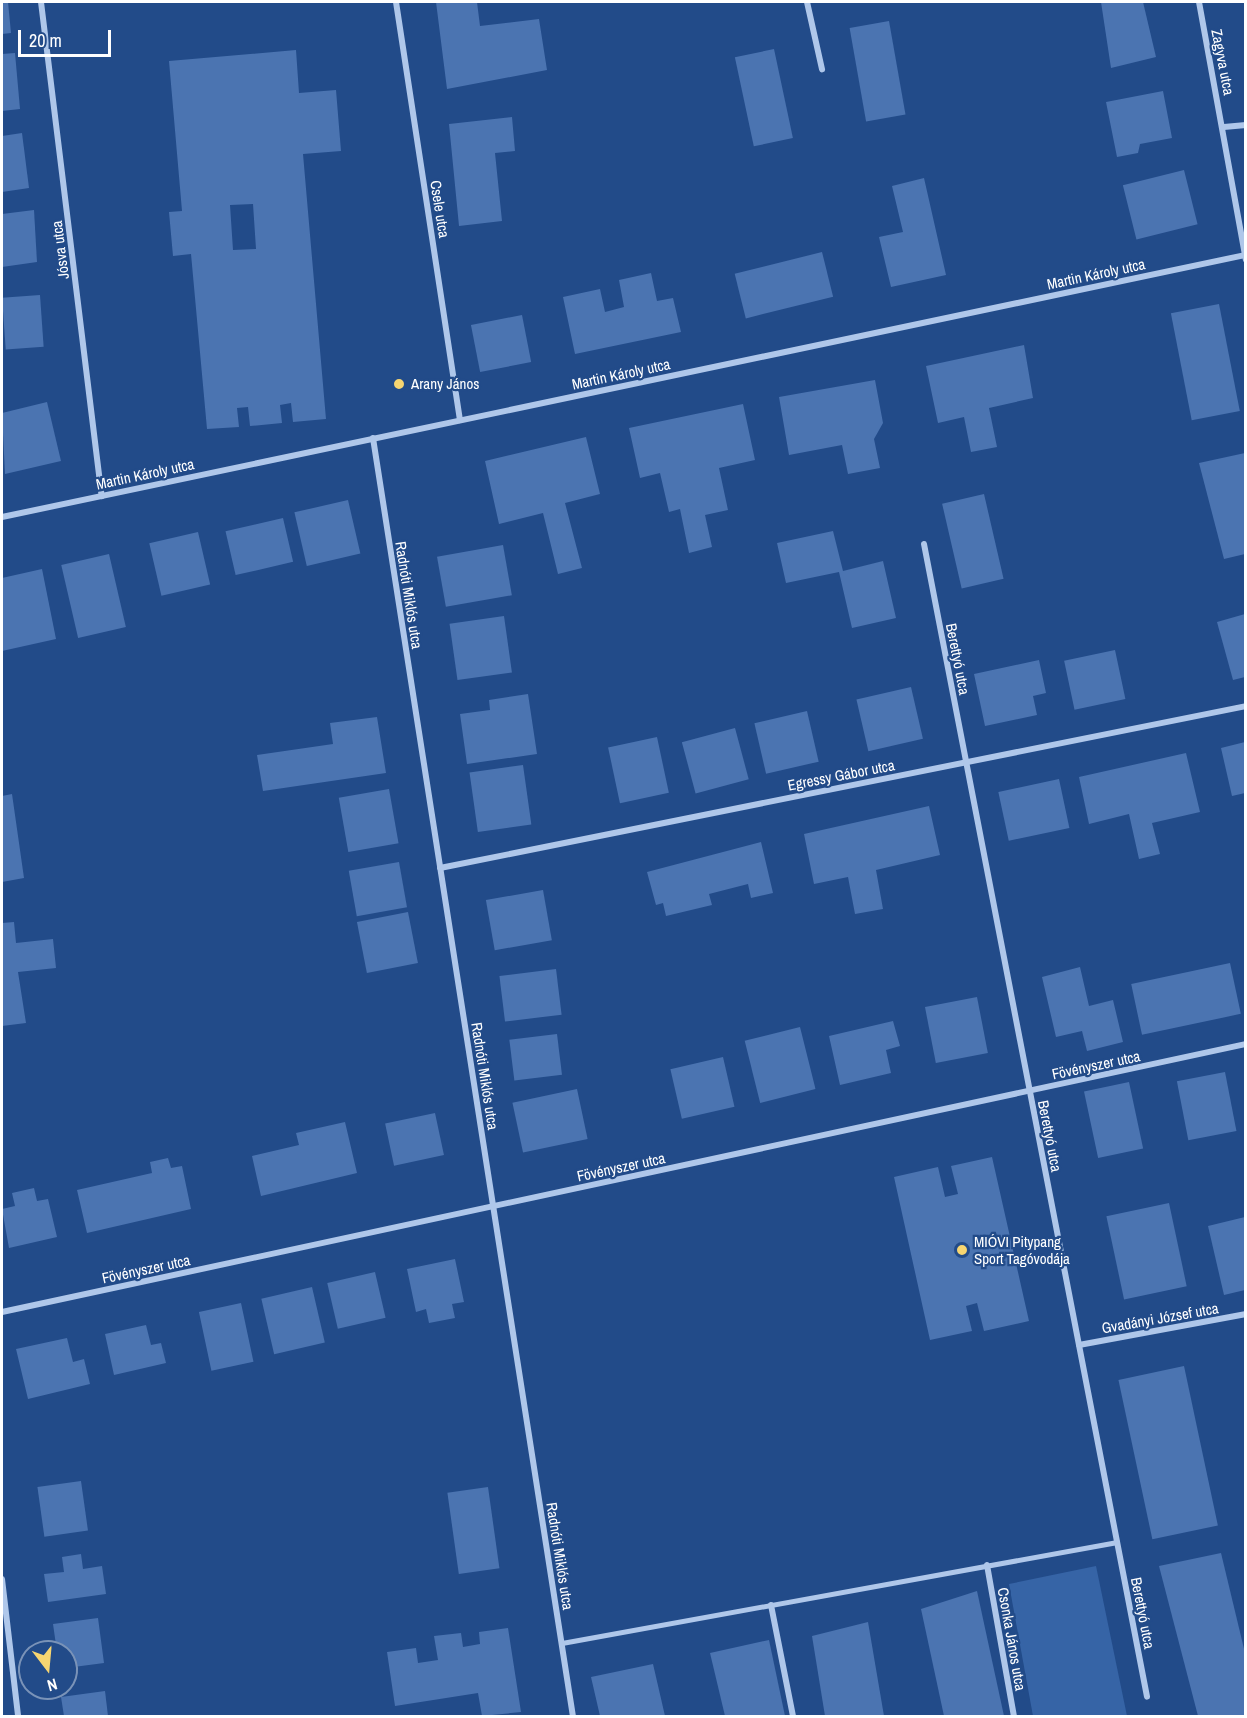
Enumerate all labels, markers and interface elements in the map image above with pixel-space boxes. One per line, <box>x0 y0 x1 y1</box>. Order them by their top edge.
scale bar <box>21 18 114 56</box>
street label: Zagyva utca <box>1208 27 1238 97</box>
text: 20 m <box>29 28 62 53</box>
street label: Csele utca <box>427 179 453 239</box>
street label: Jósva utca <box>47 220 73 280</box>
street label: Martin Károly utca <box>1045 255 1147 293</box>
street label: Martin Károly utca <box>570 355 672 393</box>
place label: Arany János <box>411 375 479 393</box>
marker: Arany János <box>392 377 406 391</box>
street label: Martin Károly utca <box>94 455 196 493</box>
street label: Radnóti Miklós utca <box>392 540 426 650</box>
street label: Berettyó utca <box>942 622 974 696</box>
street label: Egressy Gábor utca <box>786 756 896 794</box>
street label: Radnóti Miklós utca <box>468 1021 502 1131</box>
street label: Fövényszer utca <box>1050 1047 1142 1083</box>
street label: Berettyó utca <box>1034 1099 1066 1173</box>
street label: Fövényszer utca <box>575 1149 667 1185</box>
place label: MIÓVI Pitypang Sport Tagóvodája <box>974 1232 1070 1267</box>
marker: MIÓVI Pitypang Sport Tagóvodája <box>955 1243 969 1257</box>
street label: Fövényszer utca <box>100 1251 192 1287</box>
street label: Gvadányi József utca <box>1100 1299 1220 1337</box>
street label: Radnóti Miklós utca <box>543 1501 577 1611</box>
street label: Berettyó utca <box>1127 1576 1159 1650</box>
street label: Csonka János utca <box>994 1586 1030 1692</box>
north arrow <box>18 1640 78 1700</box>
text: N <box>45 1673 60 1697</box>

